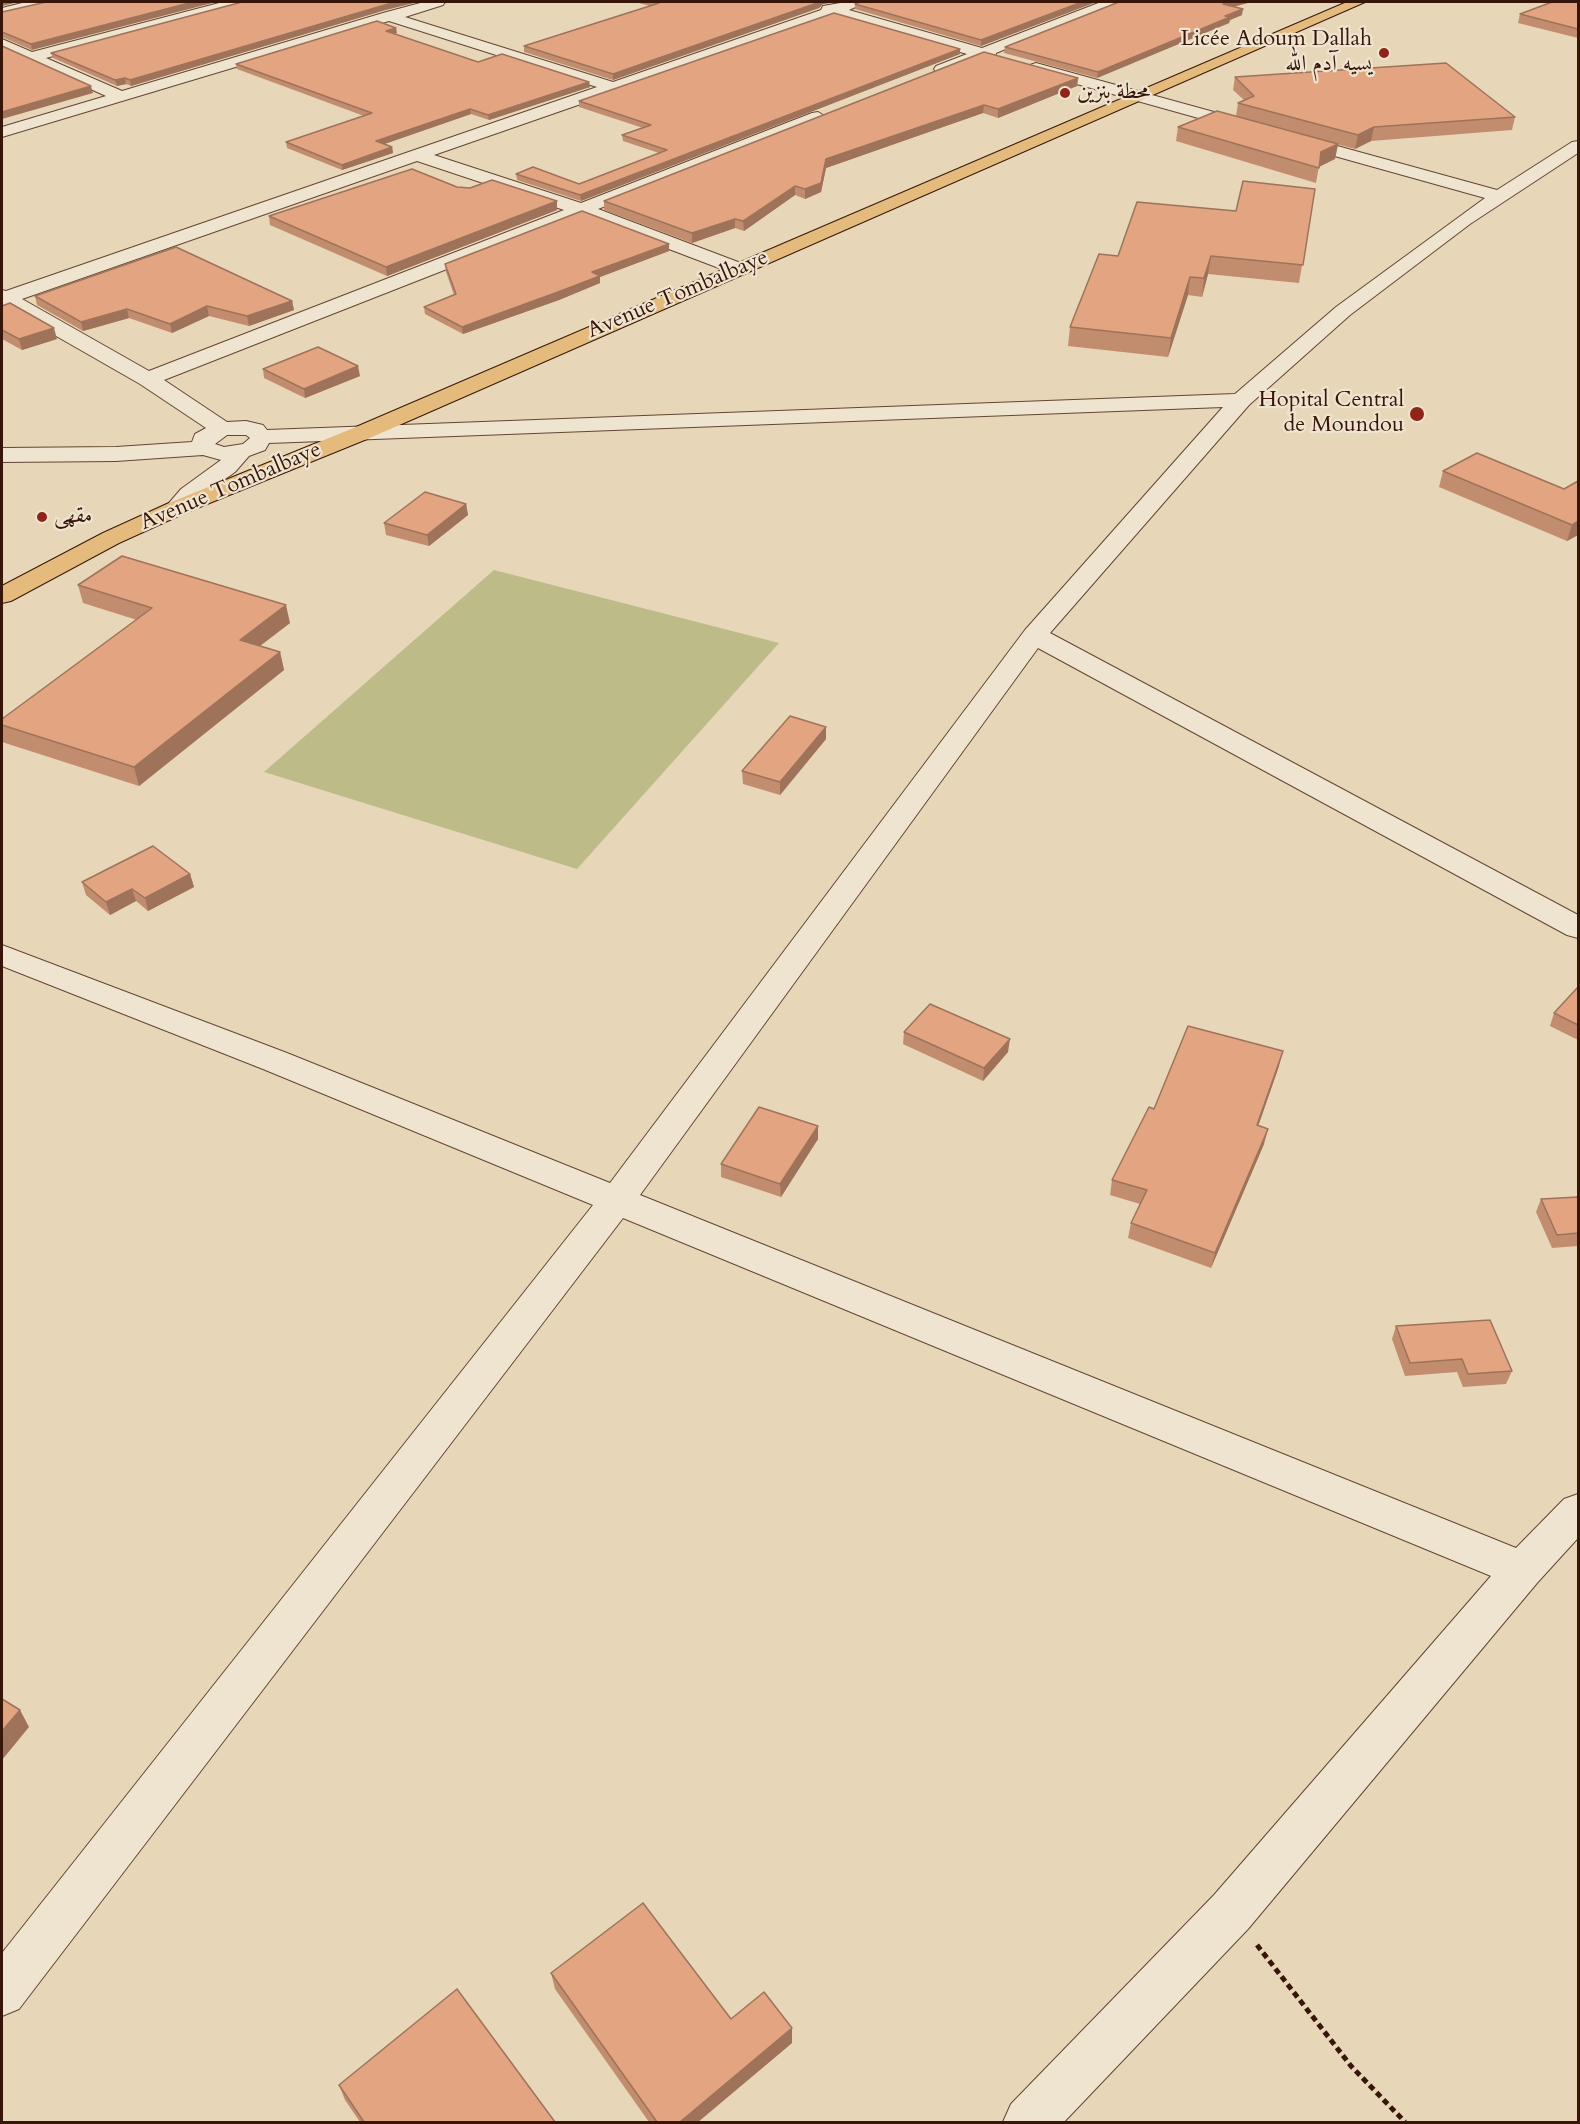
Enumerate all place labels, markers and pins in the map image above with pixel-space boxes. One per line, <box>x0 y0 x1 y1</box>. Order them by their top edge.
place label: Licée Adoum Dallah يسيه آدم الله <box>1181 27 1372 78</box>
marker: Licée Adoum Dallah يسيه آدم الله <box>1377 46 1391 60</box>
place label: محطة بنزين <box>1077 80 1150 106</box>
marker: محطة بنزين <box>1058 86 1072 100</box>
place label: Hopital Central de Moundou <box>1258 388 1404 440</box>
marker: Hopital Central de Moundou <box>1408 405 1426 423</box>
place label: مقهى <box>54 504 92 530</box>
marker: مقهى <box>35 510 49 524</box>

